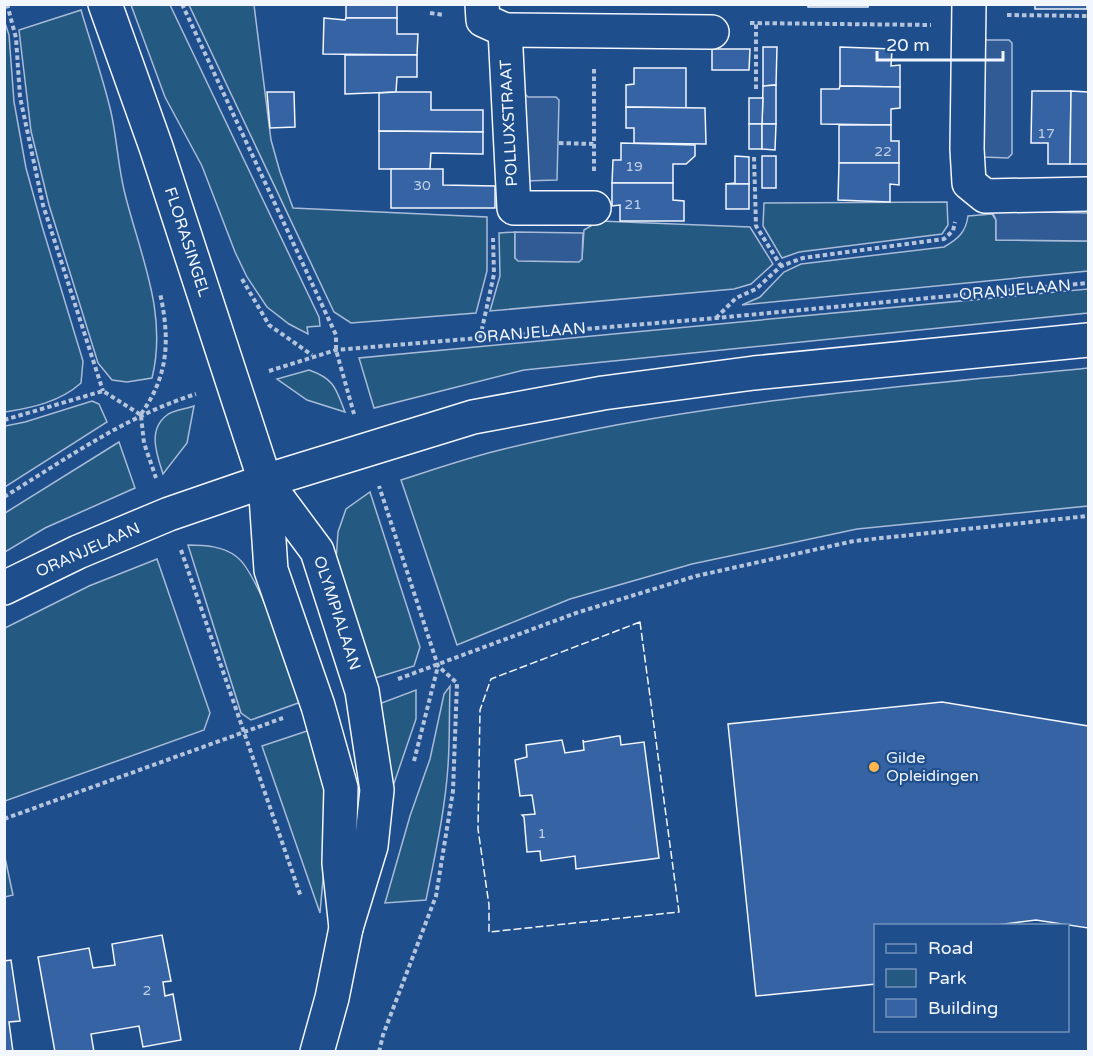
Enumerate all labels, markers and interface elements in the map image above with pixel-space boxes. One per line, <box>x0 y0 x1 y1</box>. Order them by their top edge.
scale bar <box>877 24 1003 62</box>
text: 20 m <box>886 34 930 56</box>
street label: POLLUXSTRAAT <box>496 59 522 187</box>
house number: 17 <box>1037 125 1055 142</box>
house number: 22 <box>874 143 892 160</box>
house number: 19 <box>625 158 643 175</box>
house number: 30 <box>413 177 431 194</box>
street label: FLORASINGEL <box>160 185 214 299</box>
house number: 21 <box>624 196 642 213</box>
street label: ORANJELAAN <box>958 275 1072 305</box>
street label: ORANJELAAN <box>473 318 587 348</box>
street label: ORANJELAAN <box>33 518 143 582</box>
street label: OLYMPIALAAN <box>309 553 365 673</box>
place label: Gilde Opleidingen <box>886 748 979 786</box>
marker: Gilde Opleidingen <box>867 760 881 774</box>
house number: 1 <box>538 825 546 842</box>
legend <box>874 924 1069 1032</box>
text: Road <box>928 937 973 959</box>
text: Park <box>928 967 967 989</box>
house number: 2 <box>143 982 151 999</box>
text: Building <box>928 997 998 1019</box>

